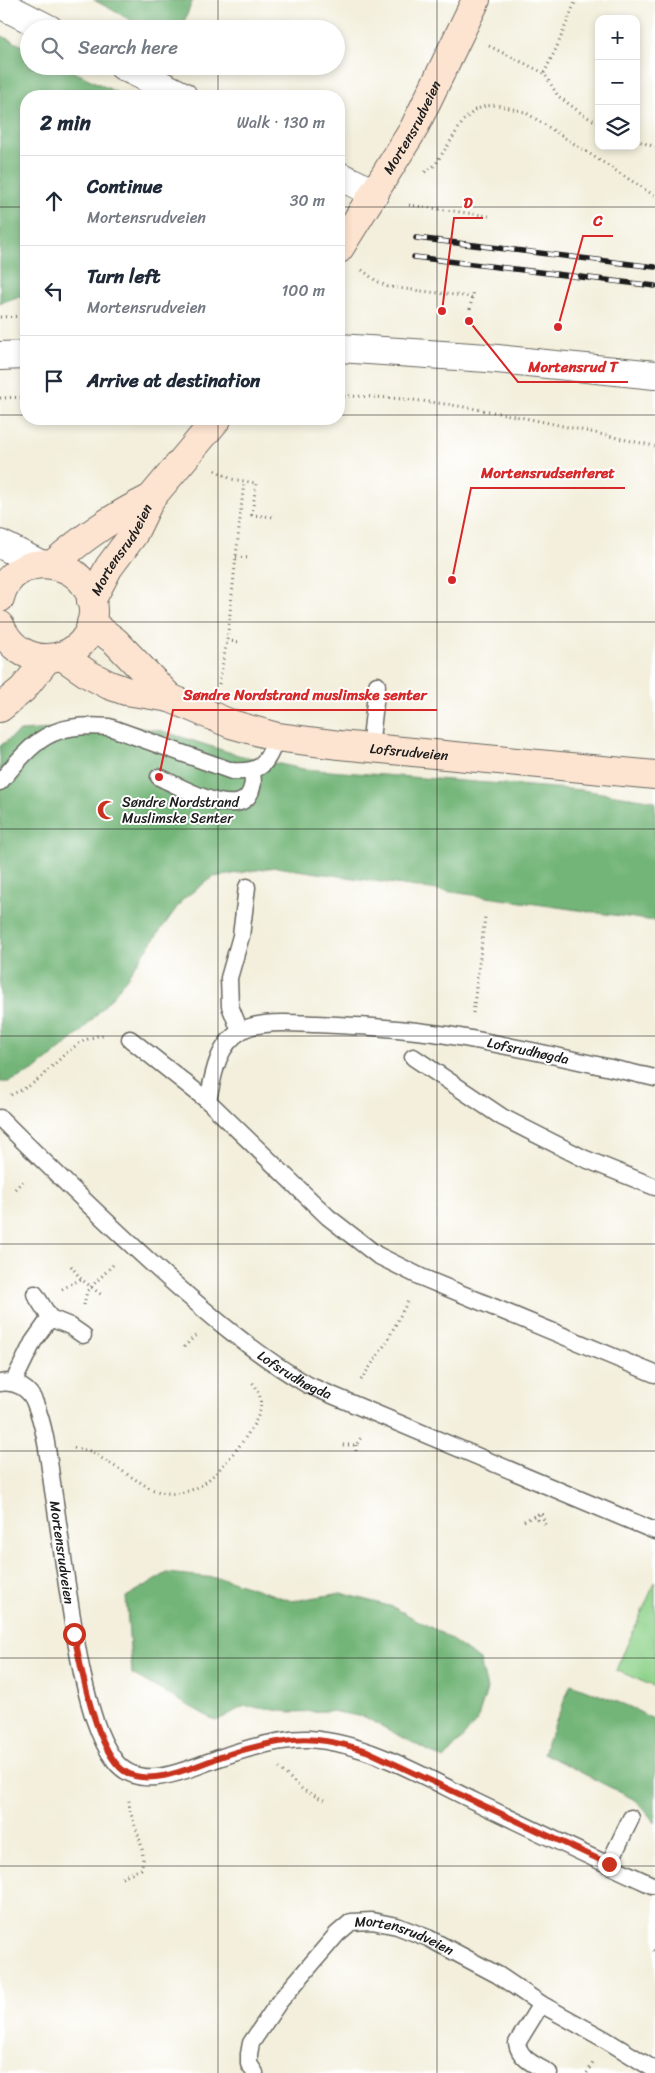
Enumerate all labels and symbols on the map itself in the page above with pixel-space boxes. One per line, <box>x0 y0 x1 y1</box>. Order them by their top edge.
street label: Mortensrudveien <box>376 76 448 179</box>
callout: D <box>454 188 483 218</box>
text: D <box>464 190 474 216</box>
callout: C <box>583 206 613 236</box>
text: C <box>592 208 603 234</box>
callout: Mortensrud T <box>518 352 628 382</box>
text: Mortensrud T <box>527 354 619 380</box>
callout: Mortensrudsenteret <box>471 458 625 488</box>
text: Mortensrudsenteret <box>480 460 615 486</box>
street label: Mortensrudveien <box>84 499 159 600</box>
callout: Søndre Nordstrand muslimske senter <box>173 680 437 710</box>
text: Søndre Nordstrand muslimske senter <box>182 682 428 708</box>
street label: Lofsrudveien <box>369 735 450 768</box>
place label: Søndre Nordstrand Muslimske Senter <box>122 790 241 831</box>
mosque icon: Søndre Nordstrand Muslimske Senter <box>96 799 118 821</box>
street label: Lofsrudhøgda <box>485 1030 571 1072</box>
street label: Lofsrudhøgda <box>252 1343 336 1406</box>
street label: Mortensrudveien <box>42 1499 82 1606</box>
route start <box>63 1623 86 1646</box>
route end <box>598 1853 621 1876</box>
street label: Mortensrudveien <box>354 1908 459 1962</box>

